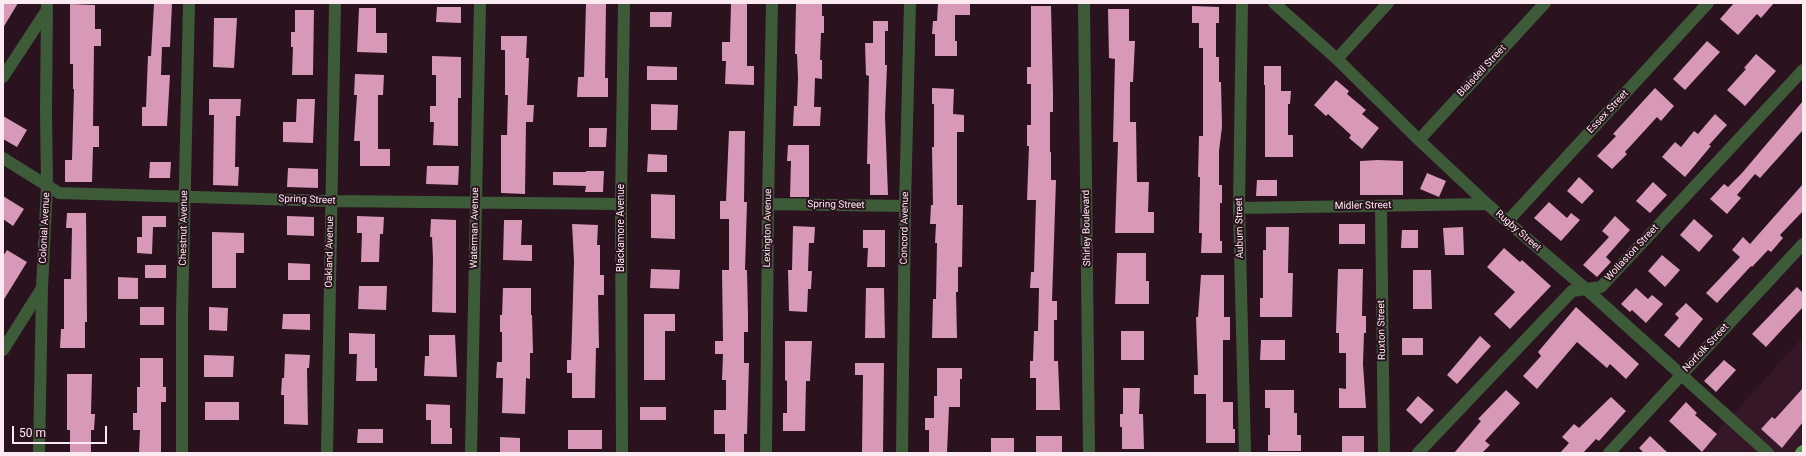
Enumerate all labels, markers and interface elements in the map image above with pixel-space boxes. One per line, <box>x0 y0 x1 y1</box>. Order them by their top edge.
street label: Blaisdell Street <box>1455 43 1509 99</box>
street label: Essex Street <box>1585 88 1631 136</box>
street label: Blackamore Avenue <box>615 184 627 272</box>
street label: Waterman Avenue <box>468 187 482 269</box>
street label: Lexington Avenue <box>761 189 775 267</box>
street label: Chestnut Avenue <box>177 190 191 266</box>
street label: Shirley Boulevard <box>1080 190 1094 266</box>
street label: Colonial Avenue <box>37 192 53 264</box>
street label: Concord Avenue <box>898 192 912 264</box>
street label: Spring Street <box>278 193 336 207</box>
street label: Auburn Street <box>1233 197 1247 259</box>
street label: Spring Street <box>807 199 865 211</box>
street label: Midler Street <box>1335 200 1391 212</box>
street label: Rugby Street <box>1493 208 1543 254</box>
street label: Oakland Avenue <box>323 216 337 288</box>
street label: Wollaston Street <box>1603 222 1661 284</box>
street label: Ruxton Street <box>1375 300 1389 360</box>
street label: Norfolk Street <box>1681 321 1731 375</box>
scale bar <box>14 418 109 444</box>
text: 50 m <box>19 426 46 440</box>

